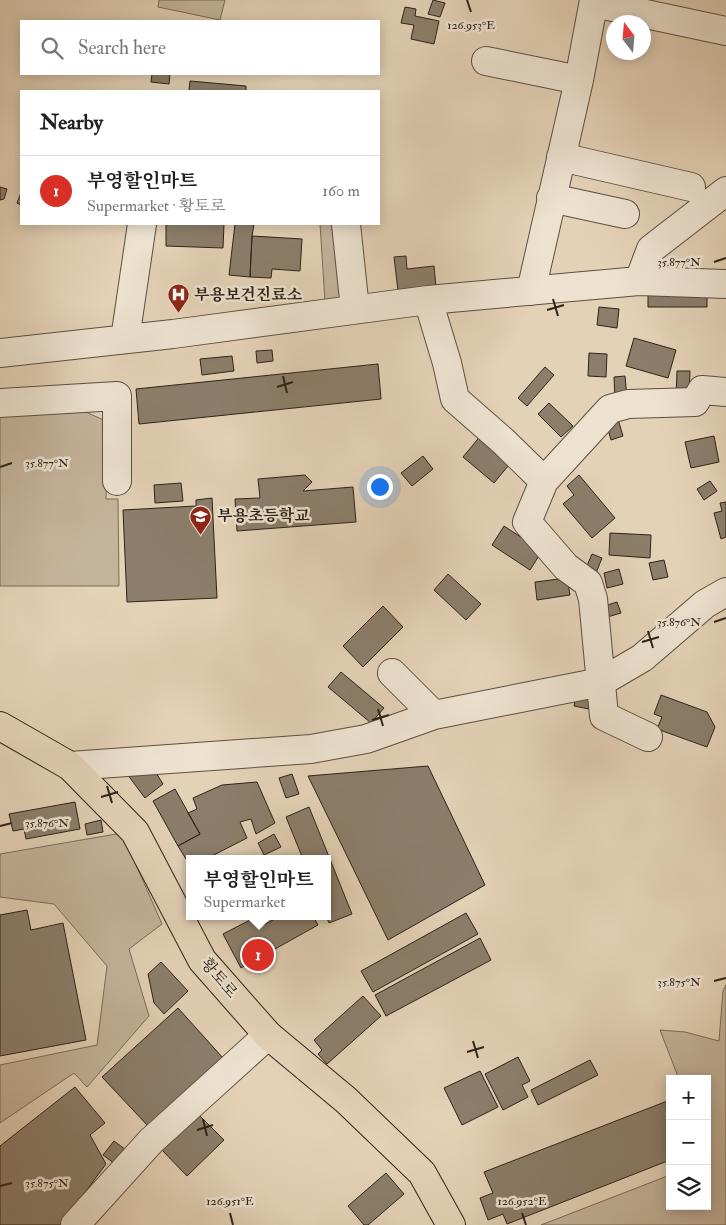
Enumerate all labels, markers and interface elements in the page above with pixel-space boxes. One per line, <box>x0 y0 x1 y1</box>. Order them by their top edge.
north arrow <box>606 15 651 60</box>
text: 126.953°E <box>447 18 495 33</box>
search box <box>20 20 380 75</box>
icon: search <box>38 34 66 62</box>
text: Search here <box>78 36 166 60</box>
text: Nearby <box>40 109 103 136</box>
text: 부영할인마트 <box>87 169 197 193</box>
text: 1 <box>53 181 59 201</box>
text: 160 m <box>322 181 360 201</box>
text: Supermarket · 황토로 <box>87 196 225 216</box>
text: 35.877°N <box>657 255 701 270</box>
hospital icon: 부용보건진료소 <box>166 283 190 314</box>
place label: 부용보건진료소 <box>194 285 303 305</box>
text: 35.877°N <box>25 456 69 471</box>
your location <box>367 474 393 500</box>
school or university icon: 부용초등학교 <box>189 504 213 535</box>
place label: 부용초등학교 <box>217 506 310 526</box>
text: 35.876°N <box>657 615 701 630</box>
text: 35.876°N <box>25 816 69 831</box>
popup <box>186 855 331 920</box>
text: 부영할인마트 <box>203 868 314 892</box>
text: Supermarket <box>203 892 285 912</box>
pin: 1 <box>242 936 274 974</box>
street label: 황토로 <box>196 954 242 1003</box>
text: 35.875°N <box>657 975 701 990</box>
map controls <box>666 1075 711 1210</box>
button: + <box>666 1075 711 1120</box>
button: − <box>666 1120 711 1165</box>
button: layers <box>666 1165 711 1210</box>
text: 35.875°N <box>25 1176 69 1191</box>
text: 126.951°E <box>206 1194 254 1209</box>
text: 126.952°E <box>497 1194 547 1209</box>

